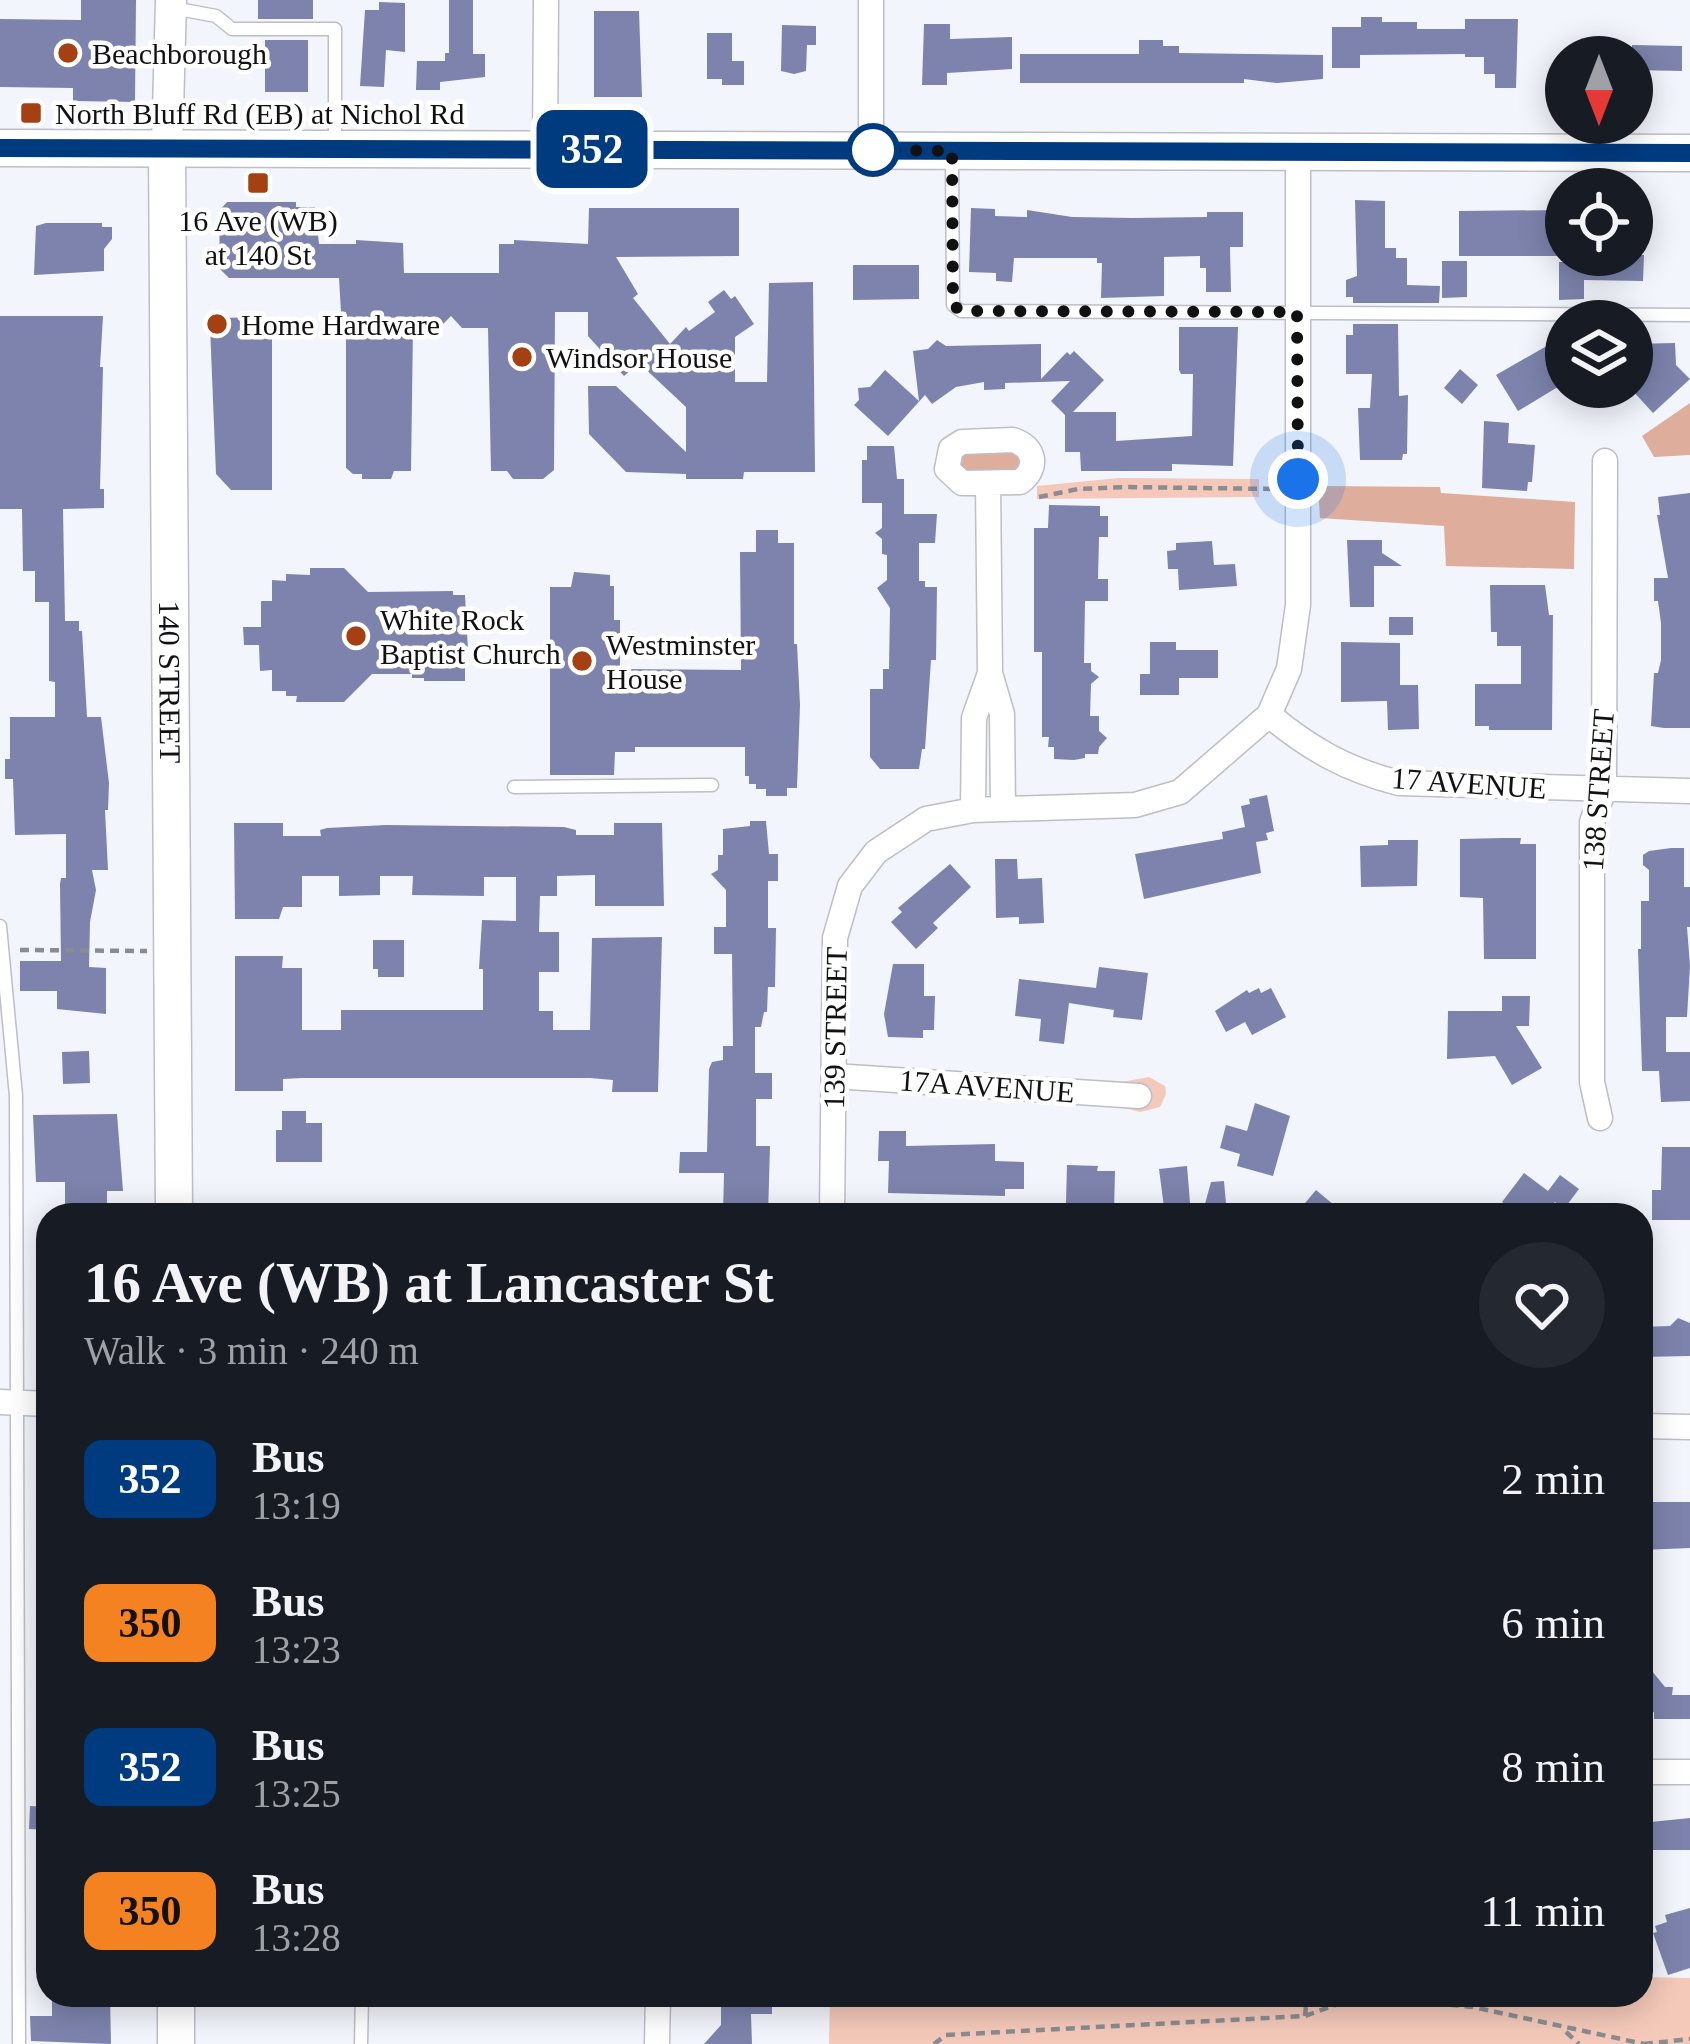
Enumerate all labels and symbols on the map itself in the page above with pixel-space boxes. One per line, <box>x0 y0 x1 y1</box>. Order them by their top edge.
north arrow <box>1545 36 1653 144</box>
place label: Beachborough <box>92 37 267 70</box>
marker: Beachborough <box>55 40 81 66</box>
place label: North Bluff Rd (EB) at Nichol Rd <box>55 97 464 131</box>
marker: North Bluff Rd (EB) at Nichol Rd <box>18 100 44 126</box>
line badge: 352 <box>523 110 661 188</box>
unlabelled marker <box>848 125 898 175</box>
marker: 16 Ave (WB) at 140 St <box>245 170 271 196</box>
place label: 16 Ave (WB) at 140 St <box>178 204 338 271</box>
place label: Home Hardware <box>241 308 440 341</box>
marker: Home Hardware <box>204 311 230 337</box>
place label: Windsor House <box>546 341 732 374</box>
marker: Windsor House <box>509 344 535 370</box>
your location <box>1268 449 1328 509</box>
street label: 140 STREET <box>153 601 188 763</box>
place label: White Rock Baptist Church <box>380 603 561 670</box>
marker: White Rock Baptist Church <box>343 623 369 649</box>
place label: Westminster House <box>606 628 755 695</box>
marker: Westminster House <box>569 648 595 674</box>
street label: 138 STREET <box>1576 708 1620 872</box>
street label: 17 AVENUE <box>1390 761 1548 805</box>
street label: 139 STREET <box>817 946 853 1110</box>
street label: 17A AVENUE <box>898 1063 1076 1109</box>

